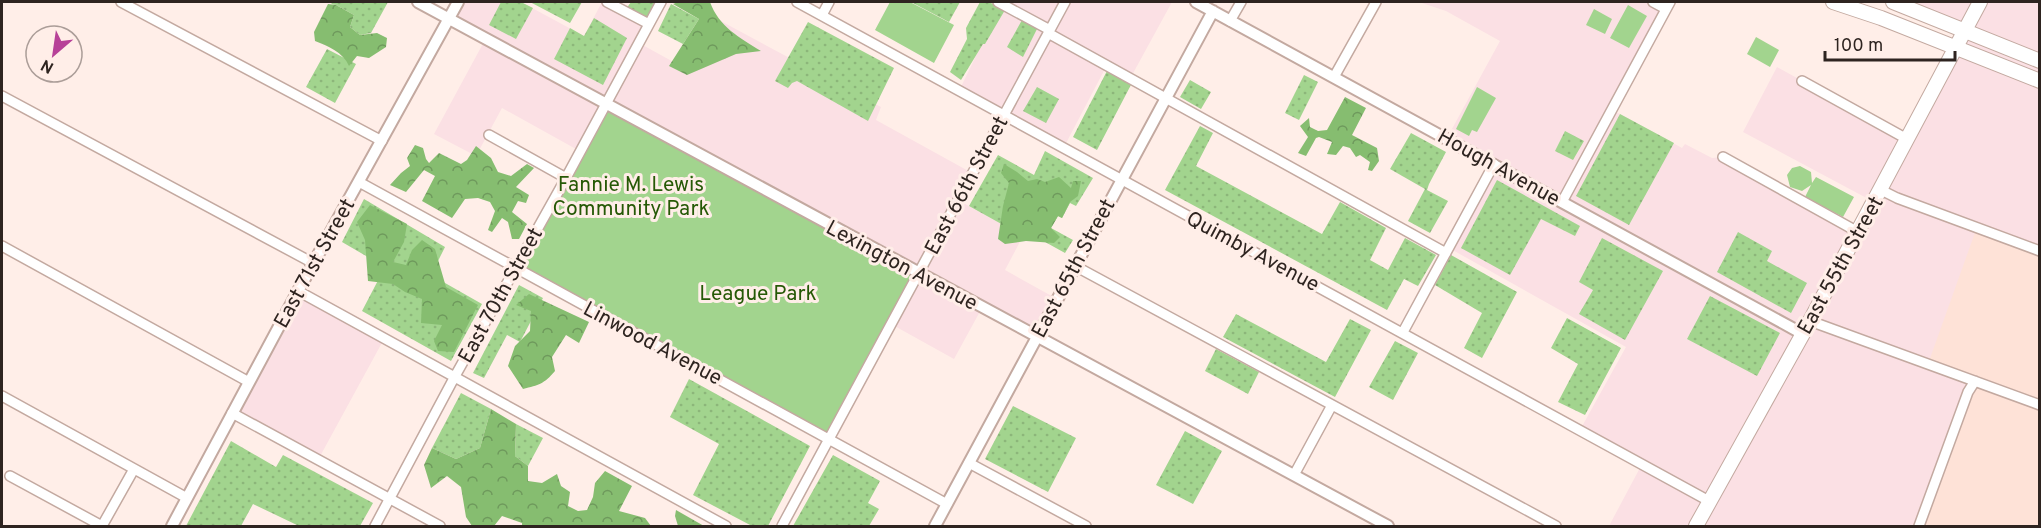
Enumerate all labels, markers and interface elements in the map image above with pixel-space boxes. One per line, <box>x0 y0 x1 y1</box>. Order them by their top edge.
north arrow <box>24 24 84 84</box>
scale bar <box>1825 24 1956 62</box>
text: 100 m <box>1834 35 1883 58</box>
text: N <box>38 54 58 77</box>
street label: East 66th Street <box>919 112 1015 260</box>
street label: Hough Avenue <box>1432 124 1564 213</box>
park label: Fannie M. Lewis Community Park <box>552 172 710 223</box>
street label: East 55th Street <box>1792 192 1890 340</box>
street label: East 71st Street <box>269 194 362 333</box>
street label: East 65th Street <box>1026 195 1122 343</box>
street label: Quimby Avenue <box>1181 206 1324 299</box>
street label: Lexington Avenue <box>821 215 982 318</box>
street label: East 70th Street <box>453 223 550 368</box>
park label: League Park <box>699 281 817 308</box>
street label: Linwood Avenue <box>578 296 726 392</box>

